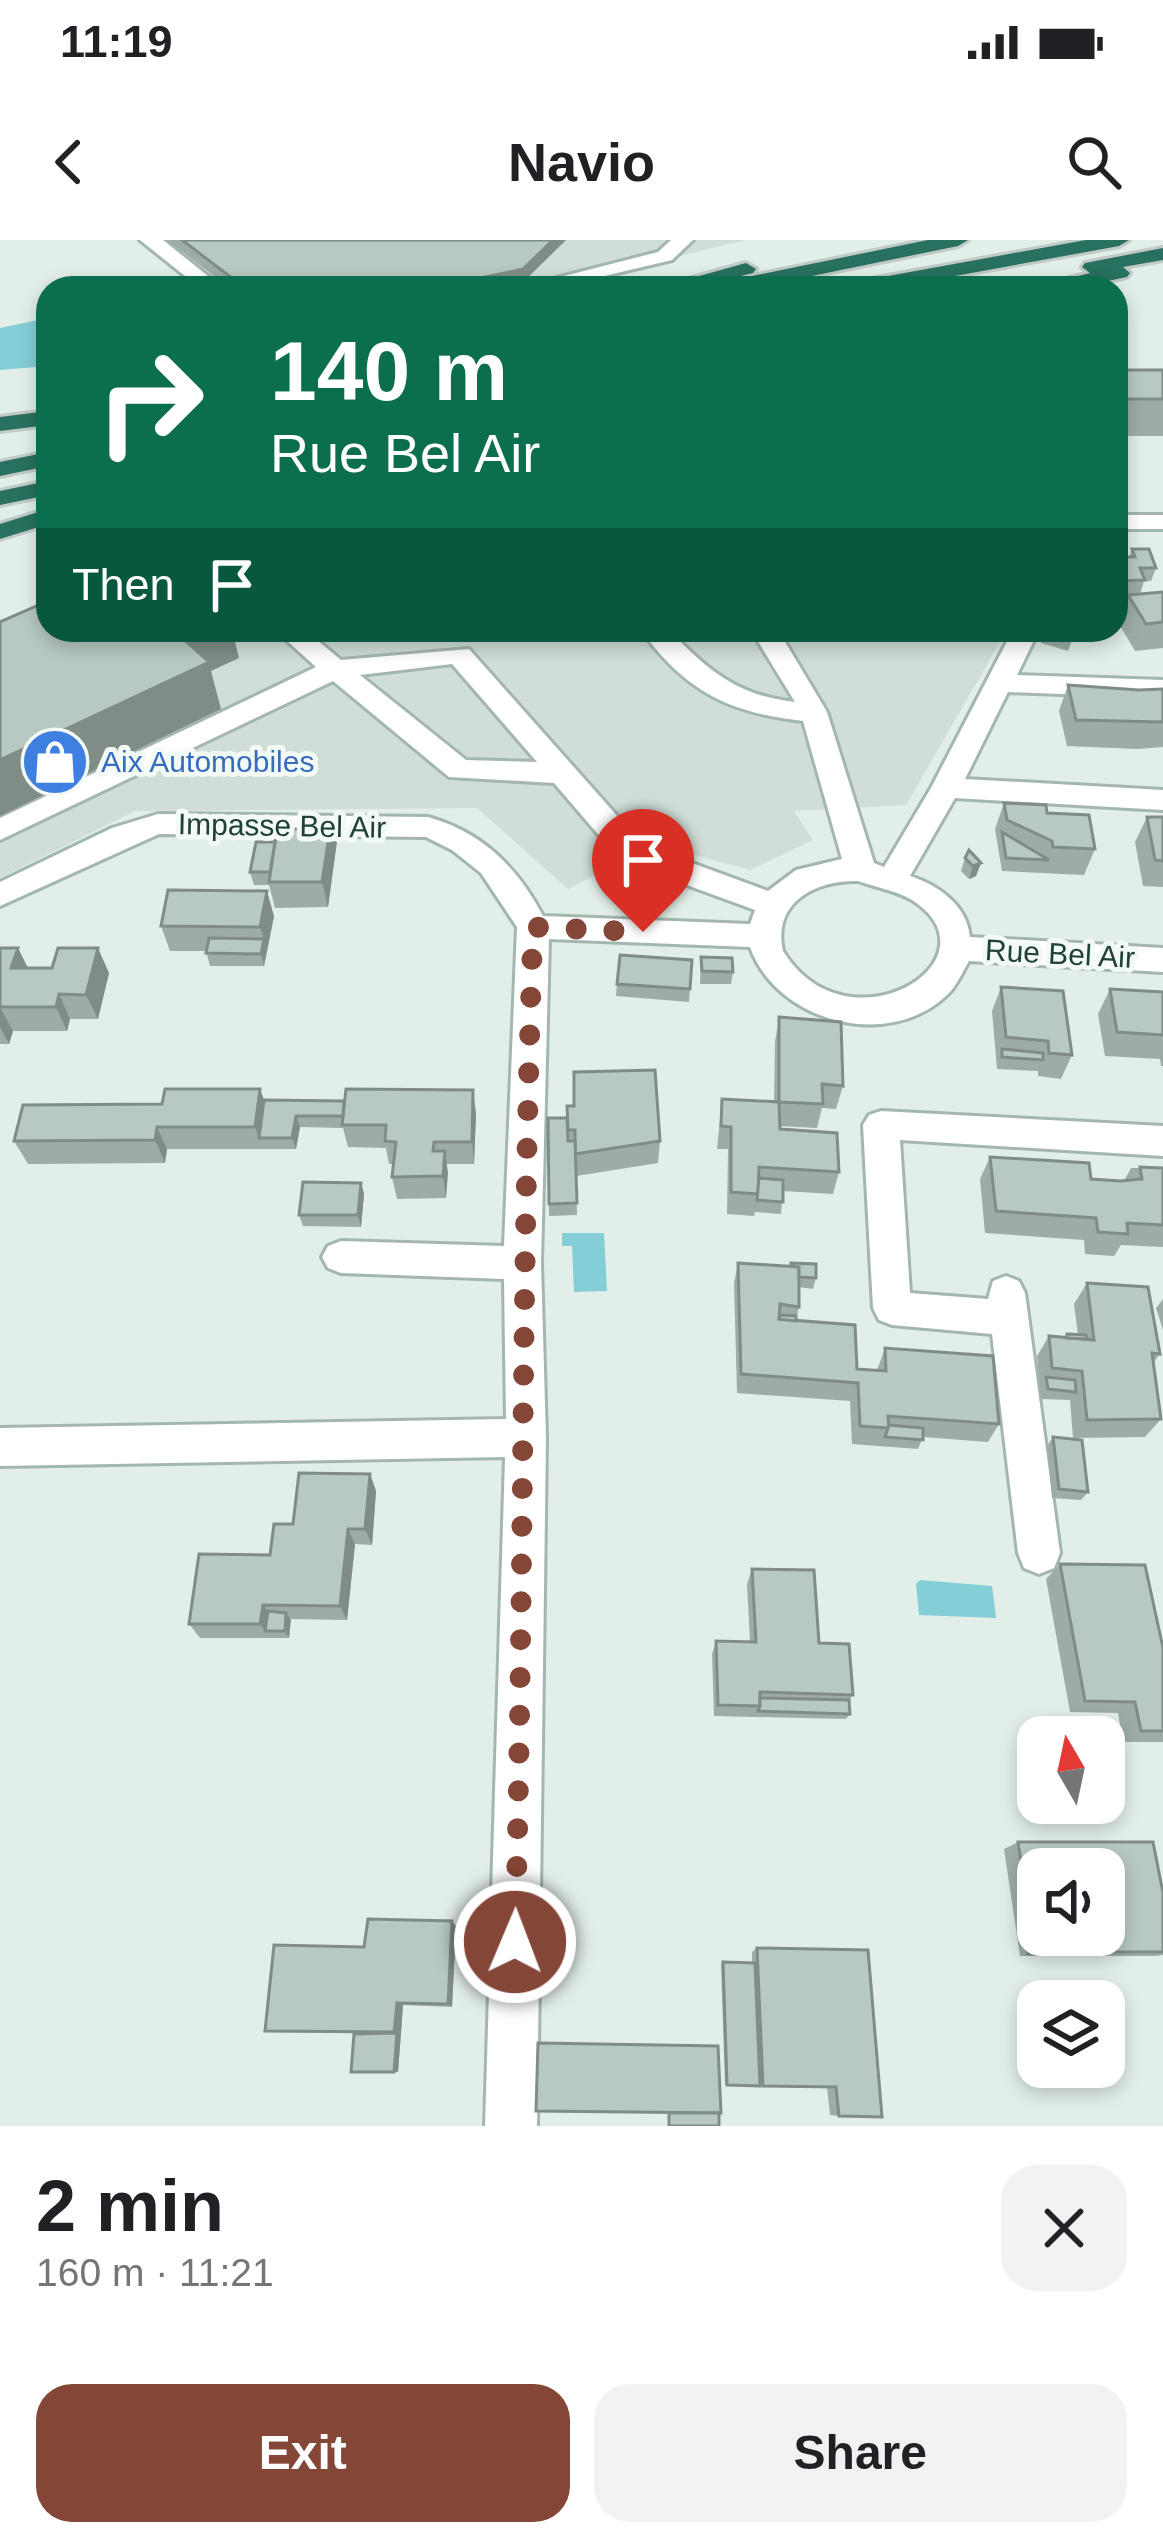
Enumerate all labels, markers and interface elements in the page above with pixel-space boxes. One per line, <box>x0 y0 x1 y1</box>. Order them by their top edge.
text: 11:19 <box>60 16 173 67</box>
icon: back <box>36 129 102 195</box>
icon: search <box>1061 129 1127 195</box>
text: Navio <box>508 132 655 192</box>
icon: right <box>72 324 228 480</box>
text: 140 m <box>270 324 508 418</box>
text: Rue Bel Air <box>270 423 540 483</box>
icon: arrive <box>199 552 265 618</box>
text: Then <box>72 559 175 610</box>
shop icon: Aix Automobiles <box>20 727 90 797</box>
place label: Aix Automobiles <box>101 745 314 778</box>
street label: Impasse Bel Air <box>178 807 386 844</box>
pin <box>592 809 694 932</box>
icon: arrive <box>610 827 676 893</box>
street label: Rue Bel Air <box>984 933 1136 974</box>
north arrow <box>1017 1716 1125 1824</box>
map controls <box>1017 1716 1125 2088</box>
button: sound <box>1017 1848 1125 1956</box>
position arrow <box>452 1879 578 2005</box>
button: layers <box>1017 1980 1125 2088</box>
button: close <box>1001 2165 1127 2291</box>
text: 2 min <box>36 2166 224 2246</box>
text: 160 m · 11:21 <box>36 2251 274 2294</box>
button: Exit <box>36 2384 570 2522</box>
button: Share <box>594 2384 1127 2522</box>

